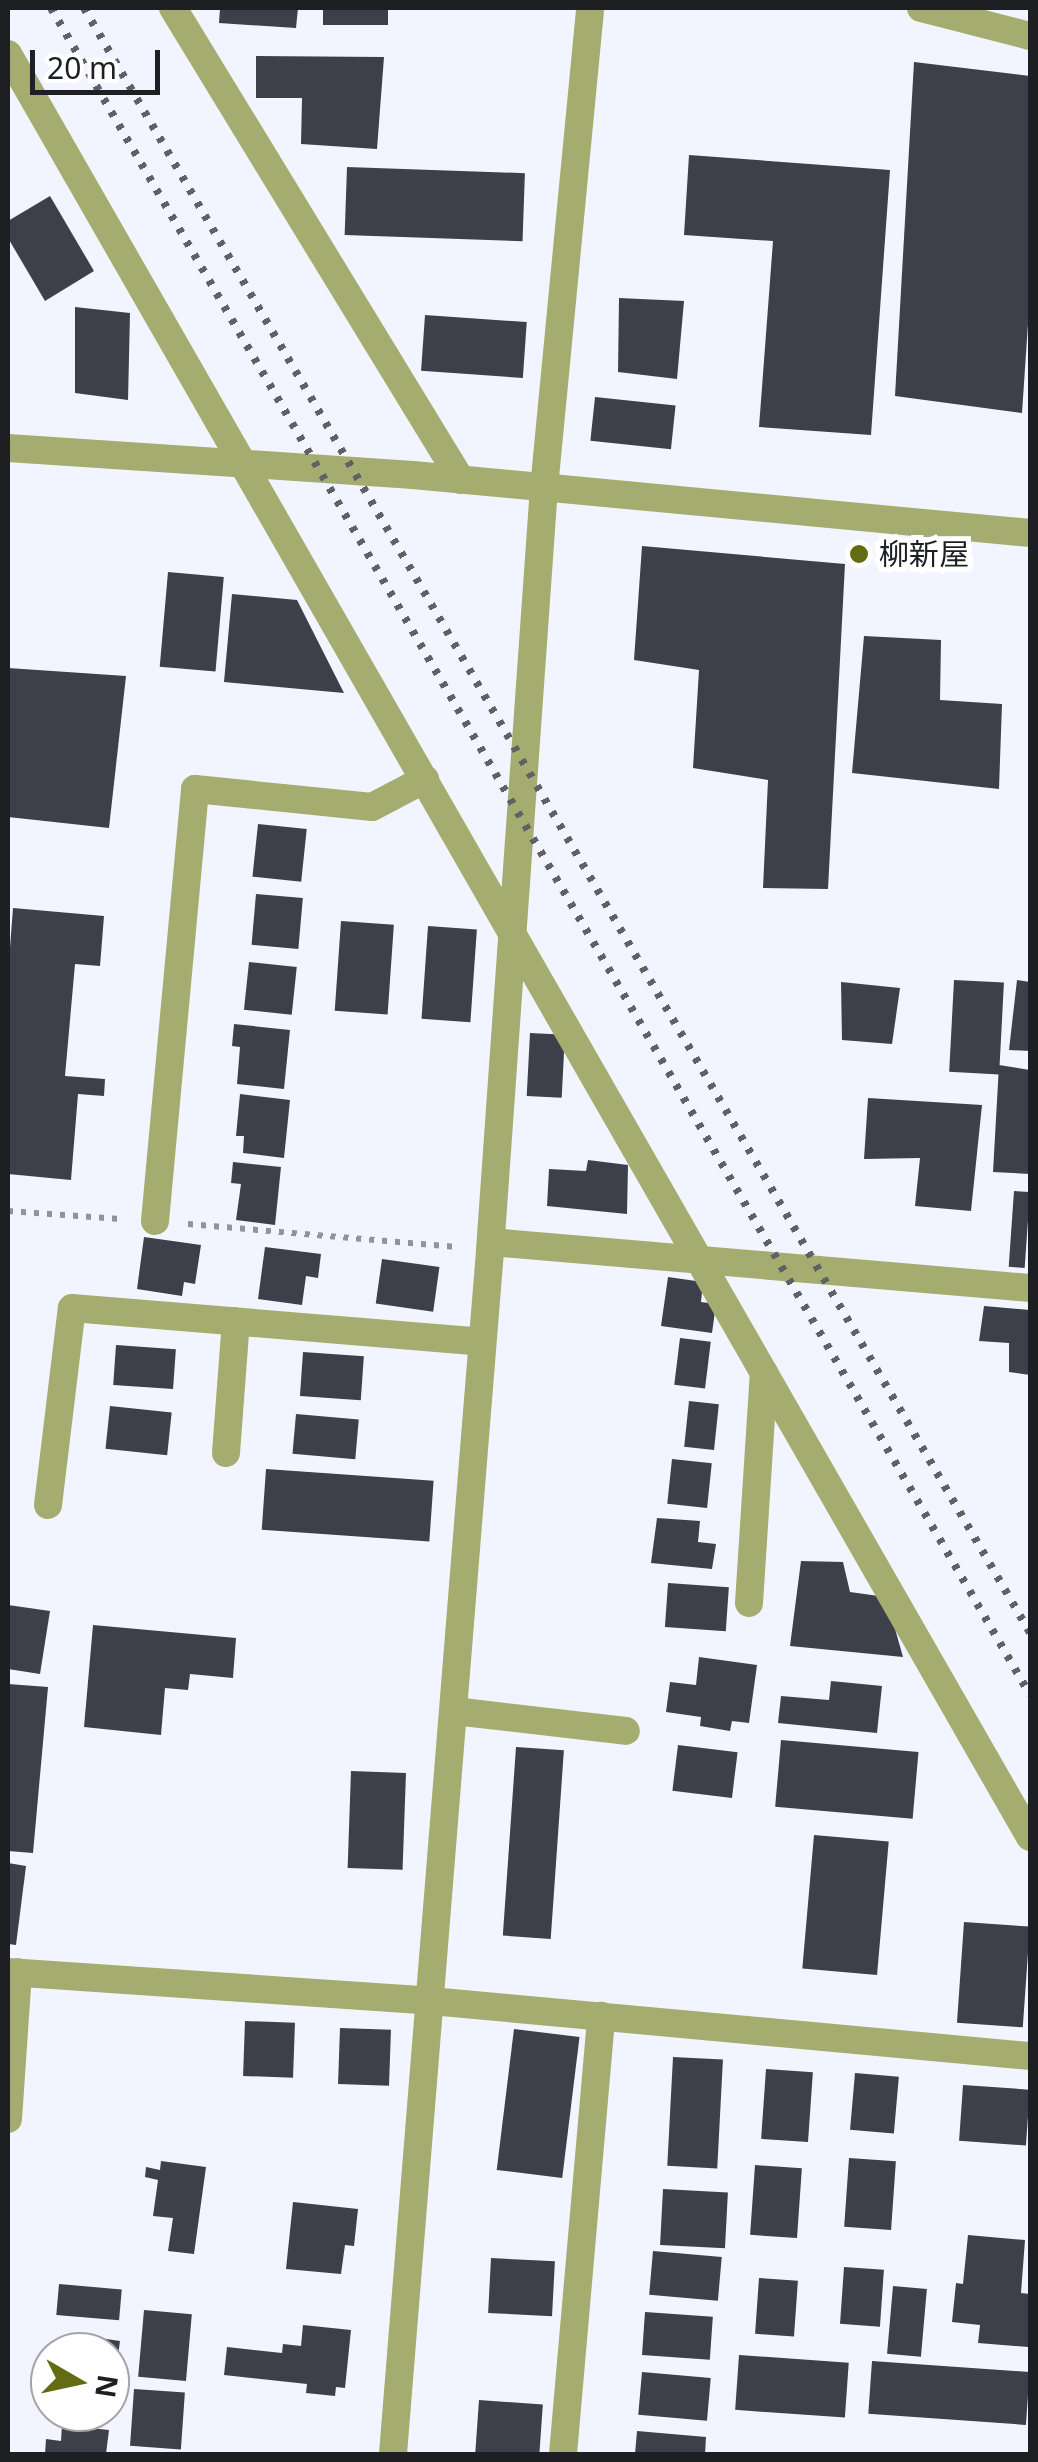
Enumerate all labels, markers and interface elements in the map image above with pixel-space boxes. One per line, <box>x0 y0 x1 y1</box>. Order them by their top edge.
scale bar <box>35 30 165 92</box>
text: 20 m <box>47 47 117 88</box>
place label: 柳新屋 <box>879 536 969 572</box>
marker: 柳新屋 <box>848 543 870 565</box>
north arrow <box>30 2332 130 2432</box>
text: N <box>87 2372 128 2401</box>

